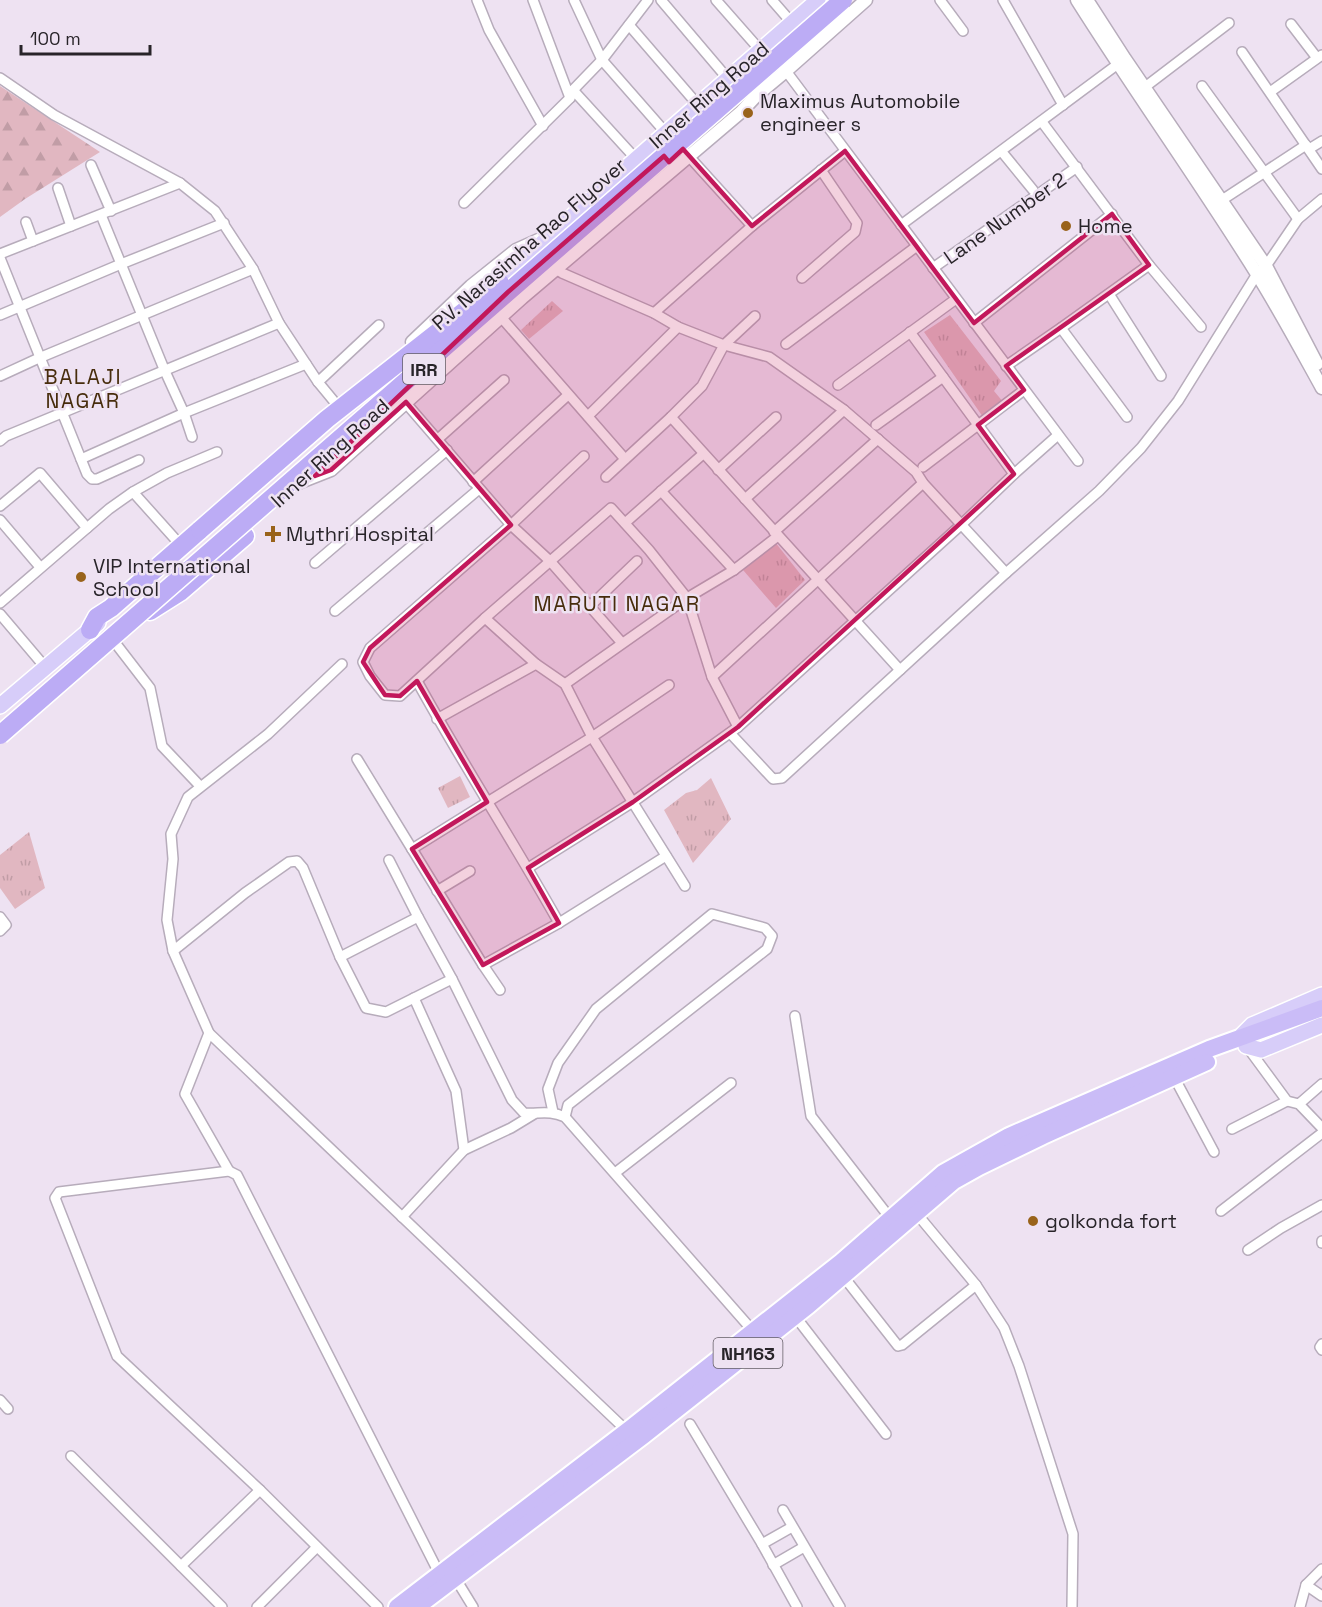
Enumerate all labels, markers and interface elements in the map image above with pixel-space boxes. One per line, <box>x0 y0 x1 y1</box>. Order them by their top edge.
scale bar <box>21 18 150 56</box>
text: 100 m <box>30 27 81 50</box>
street label: Inner Ring Road <box>644 36 774 154</box>
place label: Maximus Automobile engineer s <box>760 88 960 137</box>
marker: Maximus Automobile engineer s <box>741 106 755 120</box>
street label: P.V. Narasimha Rao Flyover <box>426 152 632 336</box>
street label: Lane Number 2 <box>939 166 1071 270</box>
place label: Home <box>1078 213 1133 239</box>
marker: Home <box>1059 219 1073 233</box>
road number: IRR <box>403 354 445 384</box>
district label: BALAJI NAGAR <box>44 363 122 414</box>
street label: Inner Ring Road <box>265 393 395 513</box>
place label: Mythri Hospital <box>286 521 434 547</box>
marker: Mythri Hospital <box>264 525 282 543</box>
place label: VIP International School <box>93 553 251 602</box>
marker: VIP International School <box>74 570 88 584</box>
district label: MARUTI NAGAR <box>534 590 700 617</box>
place label: golkonda fort <box>1045 1208 1177 1234</box>
marker: golkonda fort <box>1026 1214 1040 1228</box>
road number: NH163 <box>714 1338 783 1368</box>

